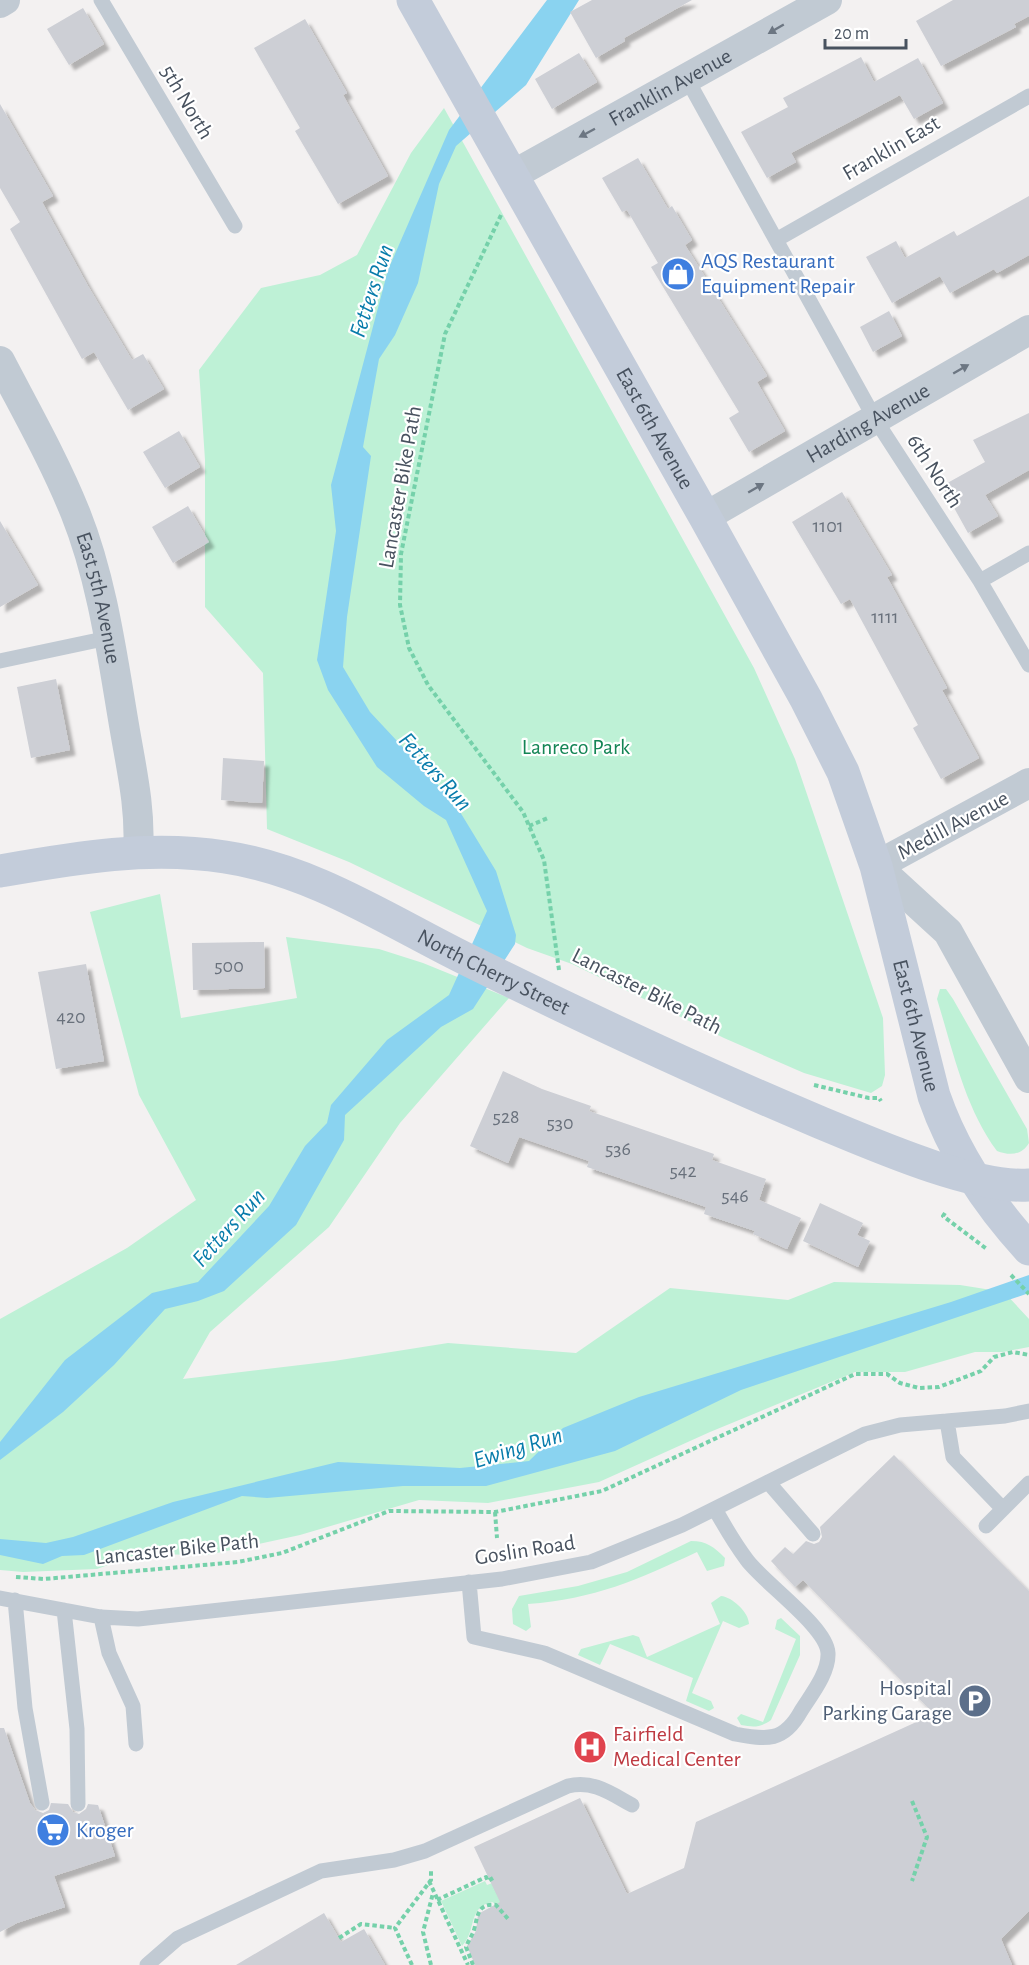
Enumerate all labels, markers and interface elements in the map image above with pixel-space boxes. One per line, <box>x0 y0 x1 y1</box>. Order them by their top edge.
scale bar <box>825 12 906 50</box>
one-way arrow <box>767 24 784 34</box>
text: 20 m <box>834 25 869 43</box>
street label: Franklin Avenue <box>605 44 735 130</box>
street label: 5th North <box>156 61 218 143</box>
street label: Franklin East <box>839 111 943 185</box>
one-way arrow <box>578 128 595 138</box>
water label: Fetters Run <box>346 241 398 341</box>
place label: AQS Restaurant Equipment Repair <box>701 250 855 297</box>
shop icon: AQS Restaurant Equipment Repair <box>660 256 696 292</box>
street label: East 6th Avenue <box>612 364 698 493</box>
one-way arrow <box>953 364 970 374</box>
street label: Harding Avenue <box>802 379 933 467</box>
street label: Lancaster Bike Path <box>375 404 425 570</box>
street label: 6th North <box>903 430 967 512</box>
one-way arrow <box>748 482 764 493</box>
house number: 1101 <box>812 516 844 536</box>
street label: East 5th Avenue <box>72 529 125 665</box>
house number: 1111 <box>871 607 899 627</box>
water label: Fetters Run <box>394 728 476 816</box>
park label: Lanreco Park <box>522 736 630 758</box>
street label: Medill Avenue <box>894 787 1012 863</box>
street label: North Cherry Street <box>414 925 573 1019</box>
street label: Lancaster Bike Path <box>569 944 725 1038</box>
house number: 500 <box>214 956 244 976</box>
street label: East 6th Avenue <box>889 957 944 1094</box>
house number: 420 <box>56 1007 86 1027</box>
house number: 528 <box>493 1107 519 1127</box>
house number: 530 <box>546 1113 574 1133</box>
house number: 536 <box>605 1139 631 1159</box>
house number: 542 <box>669 1161 697 1181</box>
water label: Fetters Run <box>188 1184 270 1272</box>
house number: 546 <box>721 1186 749 1206</box>
water label: Ewing Run <box>471 1423 565 1473</box>
street label: Lancaster Bike Path <box>94 1529 260 1569</box>
street label: Goslin Road <box>473 1531 577 1569</box>
place label: Hospital Parking Garage <box>822 1677 952 1724</box>
parking icon: Hospital Parking Garage <box>957 1683 993 1719</box>
place label: Fairfield Medical Center <box>613 1723 741 1770</box>
hospital icon: Fairfield Medical Center <box>572 1729 608 1765</box>
supermarket icon: Kroger <box>35 1812 71 1848</box>
place label: Kroger <box>76 1819 134 1841</box>

